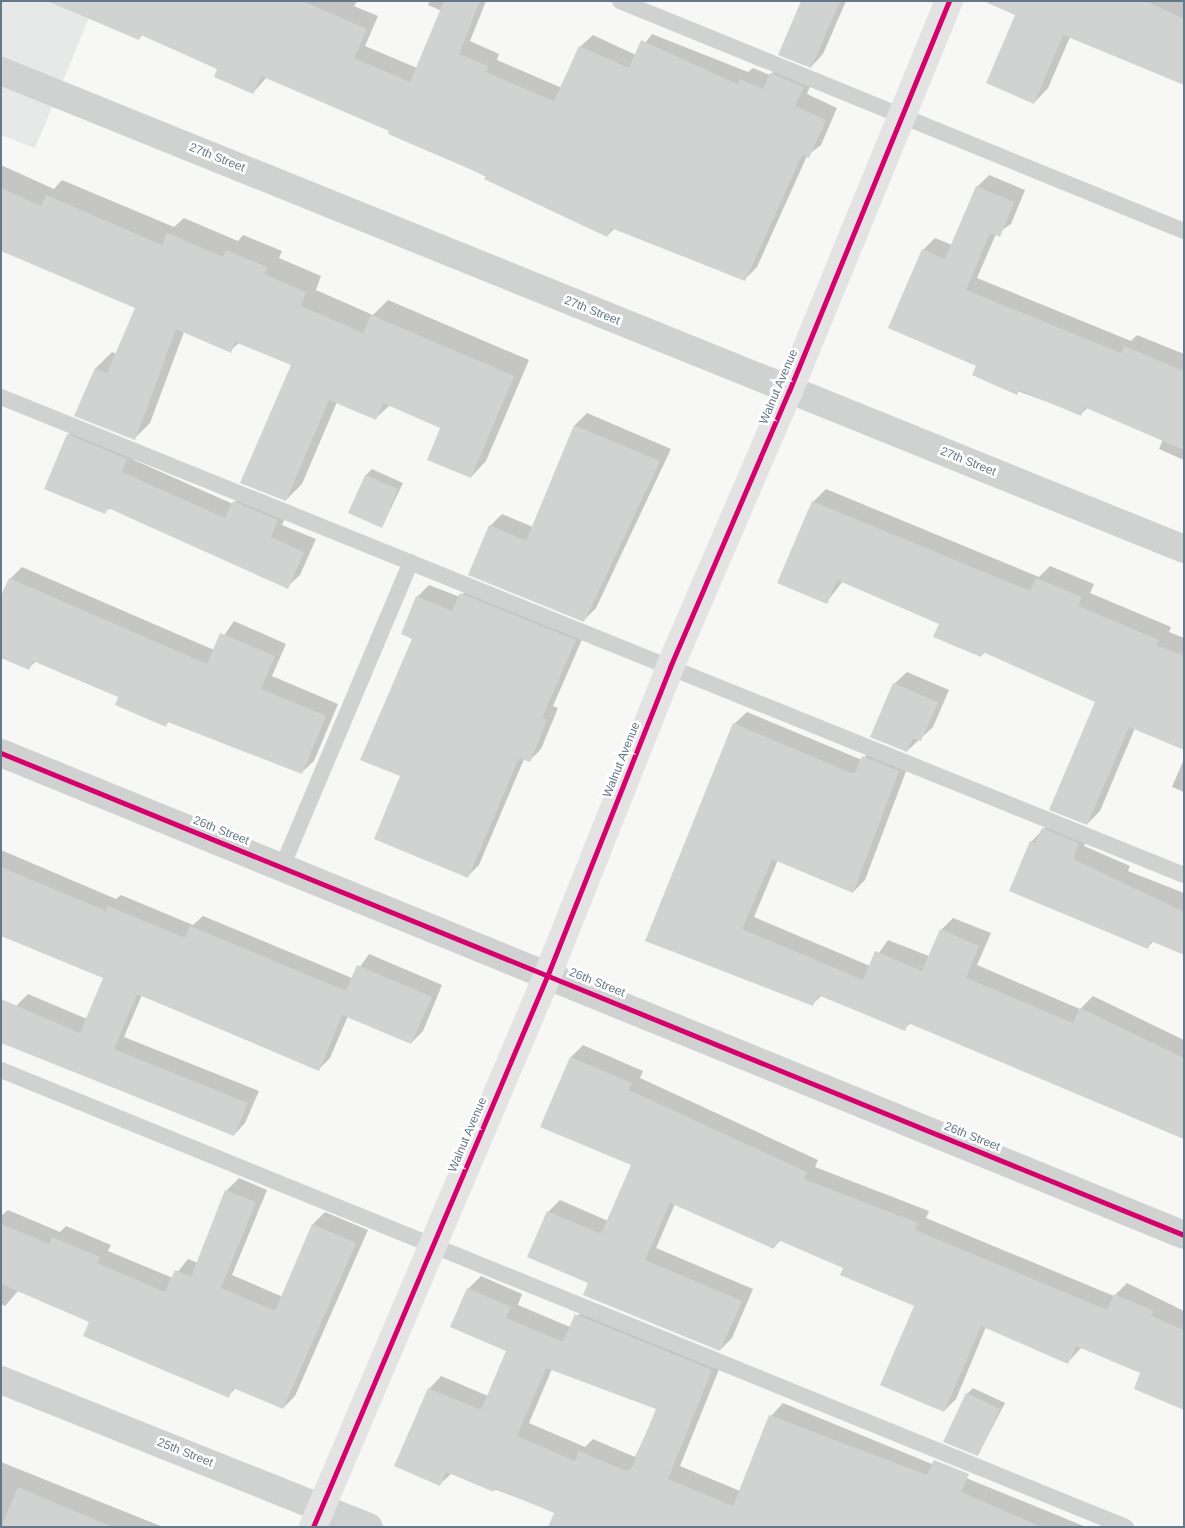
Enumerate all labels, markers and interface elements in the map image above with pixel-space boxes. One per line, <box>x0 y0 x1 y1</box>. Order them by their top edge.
street label: 27th Street <box>187 140 247 176</box>
street label: 27th Street <box>562 293 622 329</box>
street label: Walnut Avenue <box>757 347 801 427</box>
street label: 27th Street <box>938 444 998 480</box>
street label: Walnut Avenue <box>600 720 644 800</box>
street label: 26th Street <box>191 813 251 849</box>
street label: 26th Street <box>567 965 627 1001</box>
street label: Walnut Avenue <box>446 1095 490 1175</box>
street label: 26th Street <box>942 1119 1002 1155</box>
street label: 25th Street <box>155 1435 215 1471</box>

